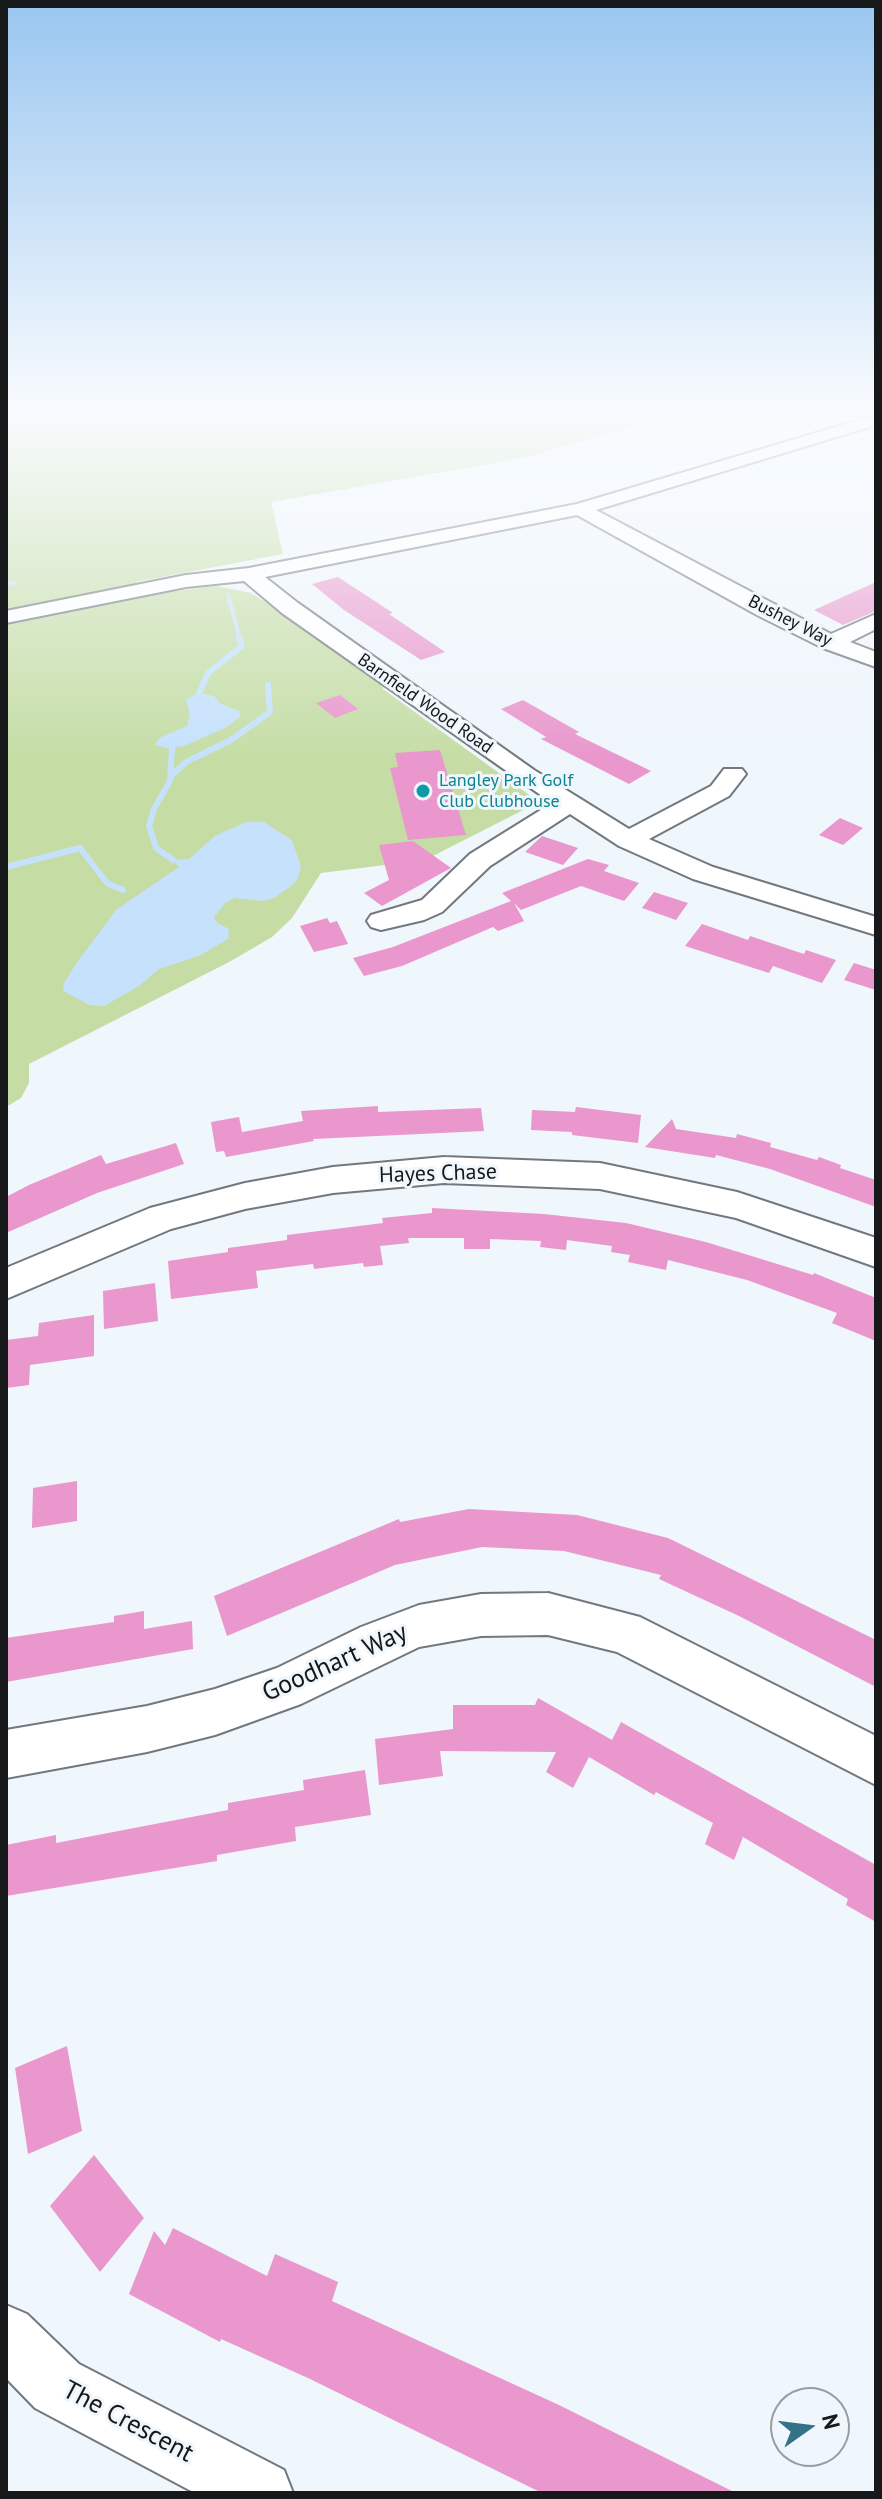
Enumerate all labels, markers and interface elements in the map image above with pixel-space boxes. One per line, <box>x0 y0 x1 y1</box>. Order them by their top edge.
street label: Bushey Way <box>745 591 835 651</box>
street label: Barnfield Wood Road <box>353 649 497 759</box>
place label: Langley Park Golf Club Clubhouse <box>439 770 573 812</box>
marker: Langley Park Golf Club Clubhouse <box>414 782 432 800</box>
street label: Hayes Chase <box>379 1159 497 1189</box>
street label: Goodhart Way <box>258 1617 412 1709</box>
street label: The Crescent <box>57 2375 199 2469</box>
north arrow <box>770 2387 850 2467</box>
text: N <box>816 2411 847 2432</box>

